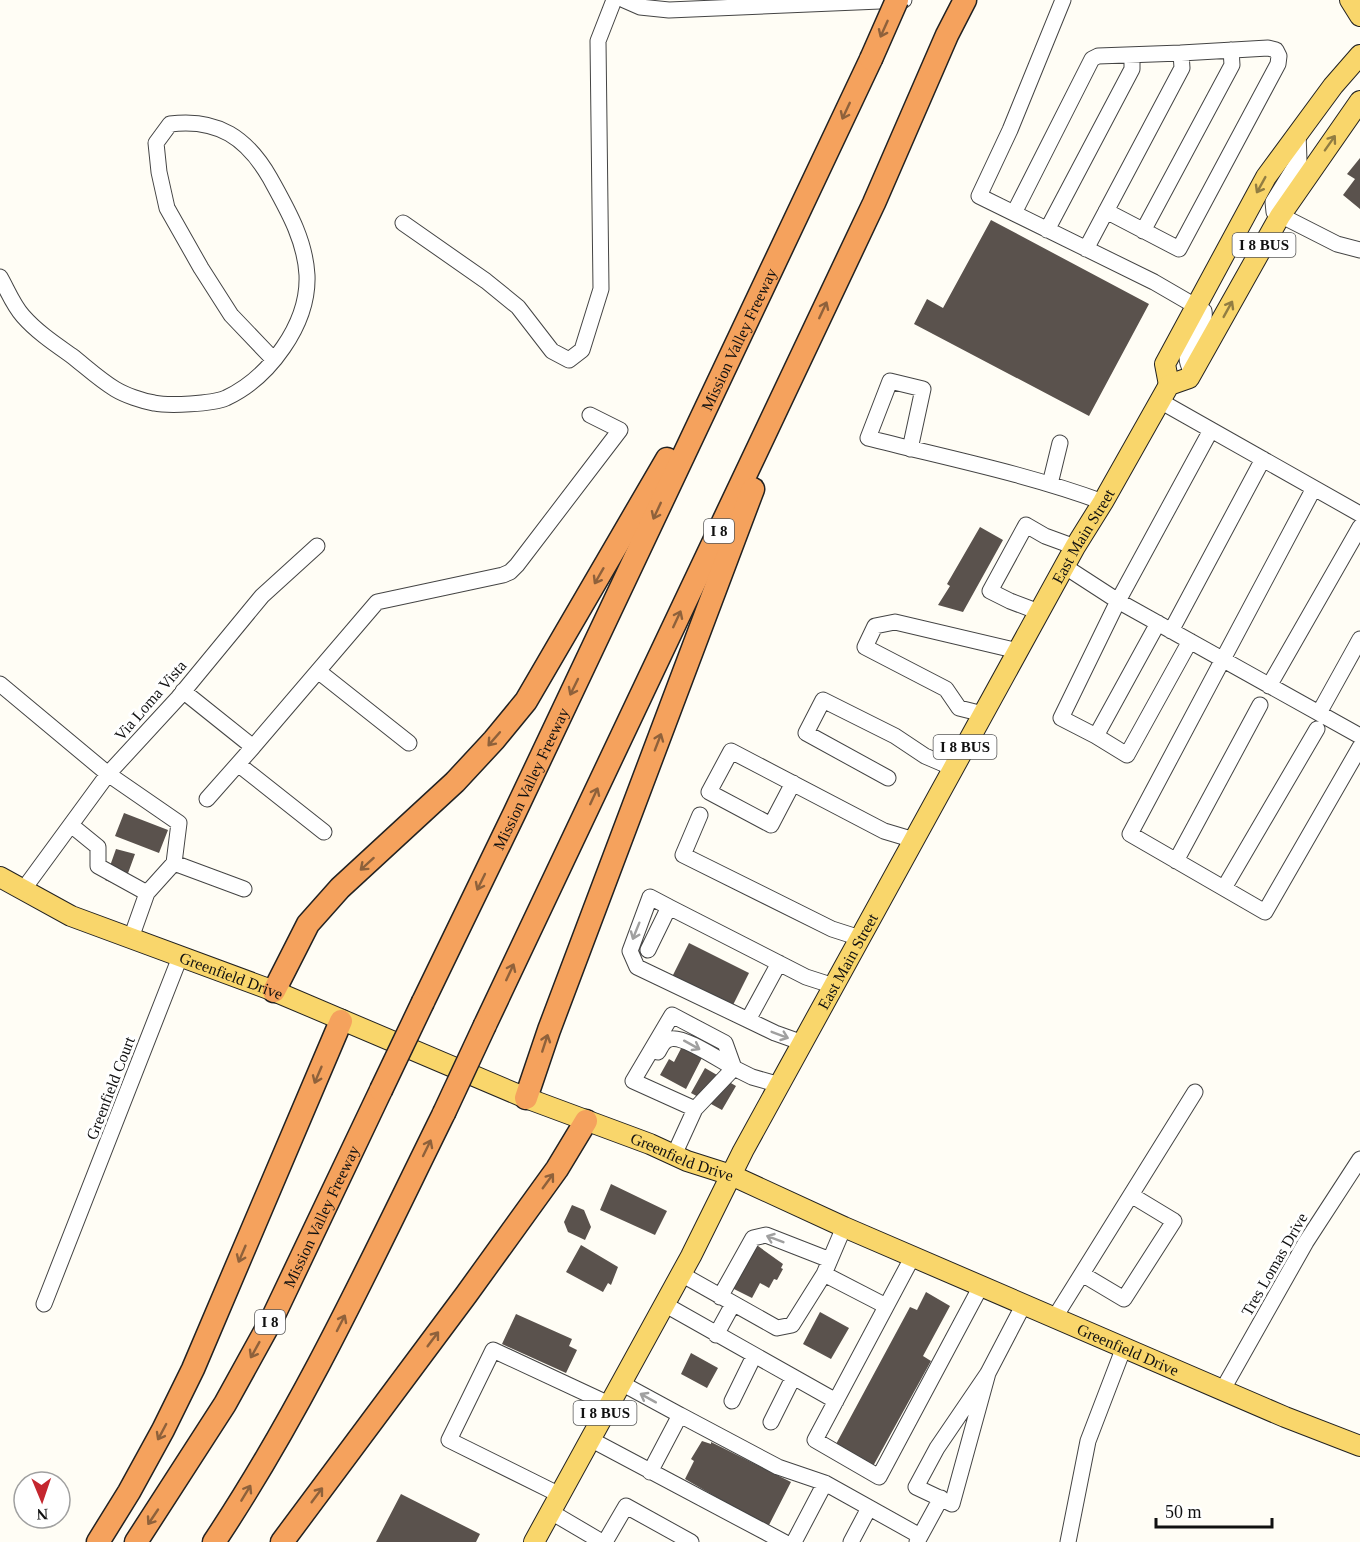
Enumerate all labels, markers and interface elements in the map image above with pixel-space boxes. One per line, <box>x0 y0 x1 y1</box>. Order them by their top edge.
one-way arrow <box>878 20 889 38</box>
one-way arrow <box>839 102 851 120</box>
one-way arrow <box>1324 135 1336 152</box>
one-way arrow <box>1255 176 1267 193</box>
road number: I 8 BUS <box>1232 233 1296 257</box>
street label: Mission Valley Freeway <box>698 266 781 413</box>
one-way arrow <box>1222 301 1234 318</box>
one-way arrow <box>818 302 830 320</box>
street label: East Main Street <box>1049 486 1118 586</box>
one-way arrow <box>651 502 663 520</box>
road number: I 8 <box>704 519 734 543</box>
one-way arrow <box>593 567 605 584</box>
one-way arrow <box>671 611 683 629</box>
street label: Via Loma Vista <box>111 657 190 744</box>
one-way arrow <box>567 678 579 696</box>
street label: Mission Valley Freeway <box>490 705 573 853</box>
one-way arrow <box>487 731 501 746</box>
one-way arrow <box>654 734 665 752</box>
road number: I 8 BUS <box>934 735 996 759</box>
one-way arrow <box>588 787 600 805</box>
one-way arrow <box>360 857 375 871</box>
one-way arrow <box>475 873 486 891</box>
street label: East Main Street <box>815 910 881 1012</box>
one-way arrow <box>630 922 641 940</box>
street label: Greenfield Drive <box>177 949 285 1003</box>
one-way arrow <box>505 963 517 981</box>
one-way arrow <box>771 1030 789 1041</box>
street label: Greenfield Court <box>83 1034 138 1142</box>
one-way arrow <box>540 1034 551 1053</box>
one-way arrow <box>683 1039 700 1051</box>
one-way arrow <box>312 1066 323 1084</box>
street label: Greenfield Drive <box>628 1130 735 1184</box>
one-way arrow <box>421 1139 433 1157</box>
street label: Mission Valley Freeway <box>280 1143 363 1290</box>
one-way arrow <box>542 1174 554 1190</box>
street label: Tres Lomas Drive <box>1238 1210 1311 1319</box>
one-way arrow <box>767 1233 785 1244</box>
one-way arrow <box>236 1245 247 1263</box>
road number: I 8 <box>255 1310 285 1334</box>
one-way arrow <box>336 1314 347 1332</box>
street label: Greenfield Drive <box>1074 1320 1181 1379</box>
one-way arrow <box>427 1331 440 1347</box>
one-way arrow <box>249 1341 261 1358</box>
one-way arrow <box>640 1392 657 1404</box>
road number: I 8 BUS <box>574 1401 636 1425</box>
one-way arrow <box>156 1423 168 1440</box>
north arrow <box>12 1470 72 1530</box>
one-way arrow <box>240 1485 252 1502</box>
one-way arrow <box>311 1488 323 1504</box>
scale bar <box>1156 1491 1272 1529</box>
text: 50 m <box>1165 1502 1202 1522</box>
text: N <box>36 1506 49 1523</box>
one-way arrow <box>147 1508 159 1524</box>

